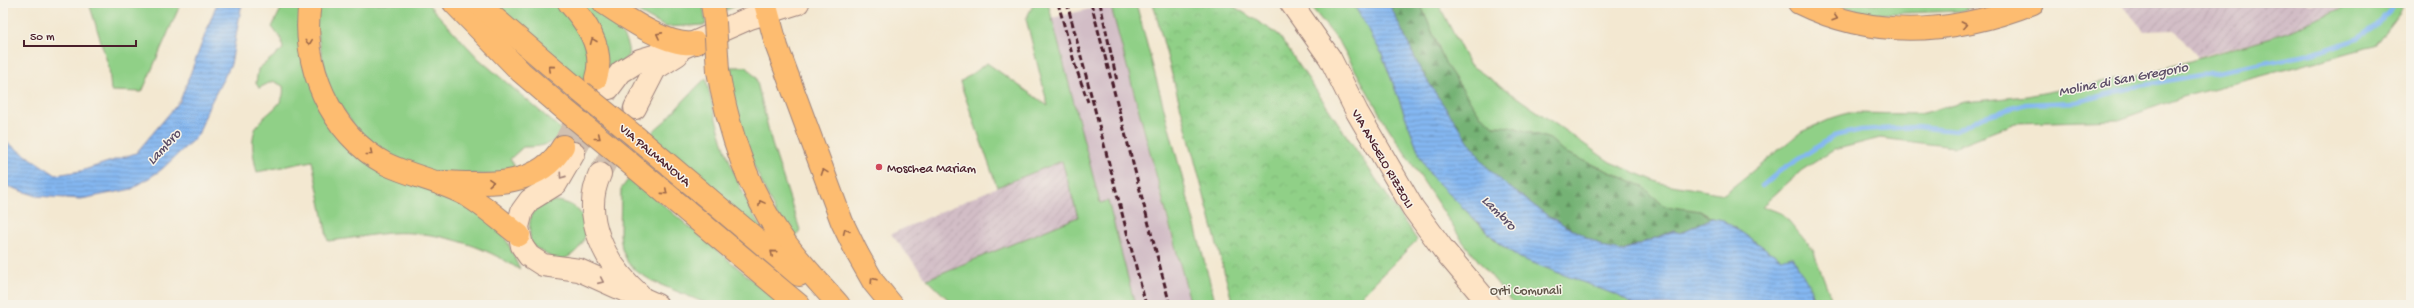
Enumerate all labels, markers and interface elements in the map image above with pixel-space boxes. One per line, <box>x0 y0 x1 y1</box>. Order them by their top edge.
one-way arrow <box>1831 13 1838 22</box>
one-way arrow <box>1961 21 1967 30</box>
scale bar <box>24 22 136 48</box>
text: 50 m <box>30 31 55 45</box>
one-way arrow <box>656 32 663 39</box>
one-way arrow <box>590 37 598 44</box>
one-way arrow <box>304 39 313 45</box>
water label: Molina di San Gregorio <box>2057 59 2190 101</box>
one-way arrow <box>548 65 556 72</box>
street label: VIA ANGELO RIZZOLI <box>1347 106 1416 211</box>
street label: VIA PALMANOVA <box>615 121 694 191</box>
water label: Lambro <box>144 126 186 169</box>
one-way arrow <box>593 132 601 139</box>
one-way arrow <box>365 148 372 155</box>
marker: Moschea Mariam <box>874 162 884 172</box>
place label: Moschea Mariam <box>887 162 976 177</box>
one-way arrow <box>820 169 828 176</box>
one-way arrow <box>559 172 567 179</box>
one-way arrow <box>488 178 494 187</box>
one-way arrow <box>660 188 668 195</box>
water label: Lambro <box>1477 193 1520 235</box>
one-way arrow <box>758 199 765 207</box>
one-way arrow <box>843 228 851 235</box>
one-way arrow <box>770 250 777 257</box>
one-way arrow <box>596 276 604 284</box>
one-way arrow <box>871 278 878 285</box>
park label: Orti Comunali <box>1490 284 1562 299</box>

